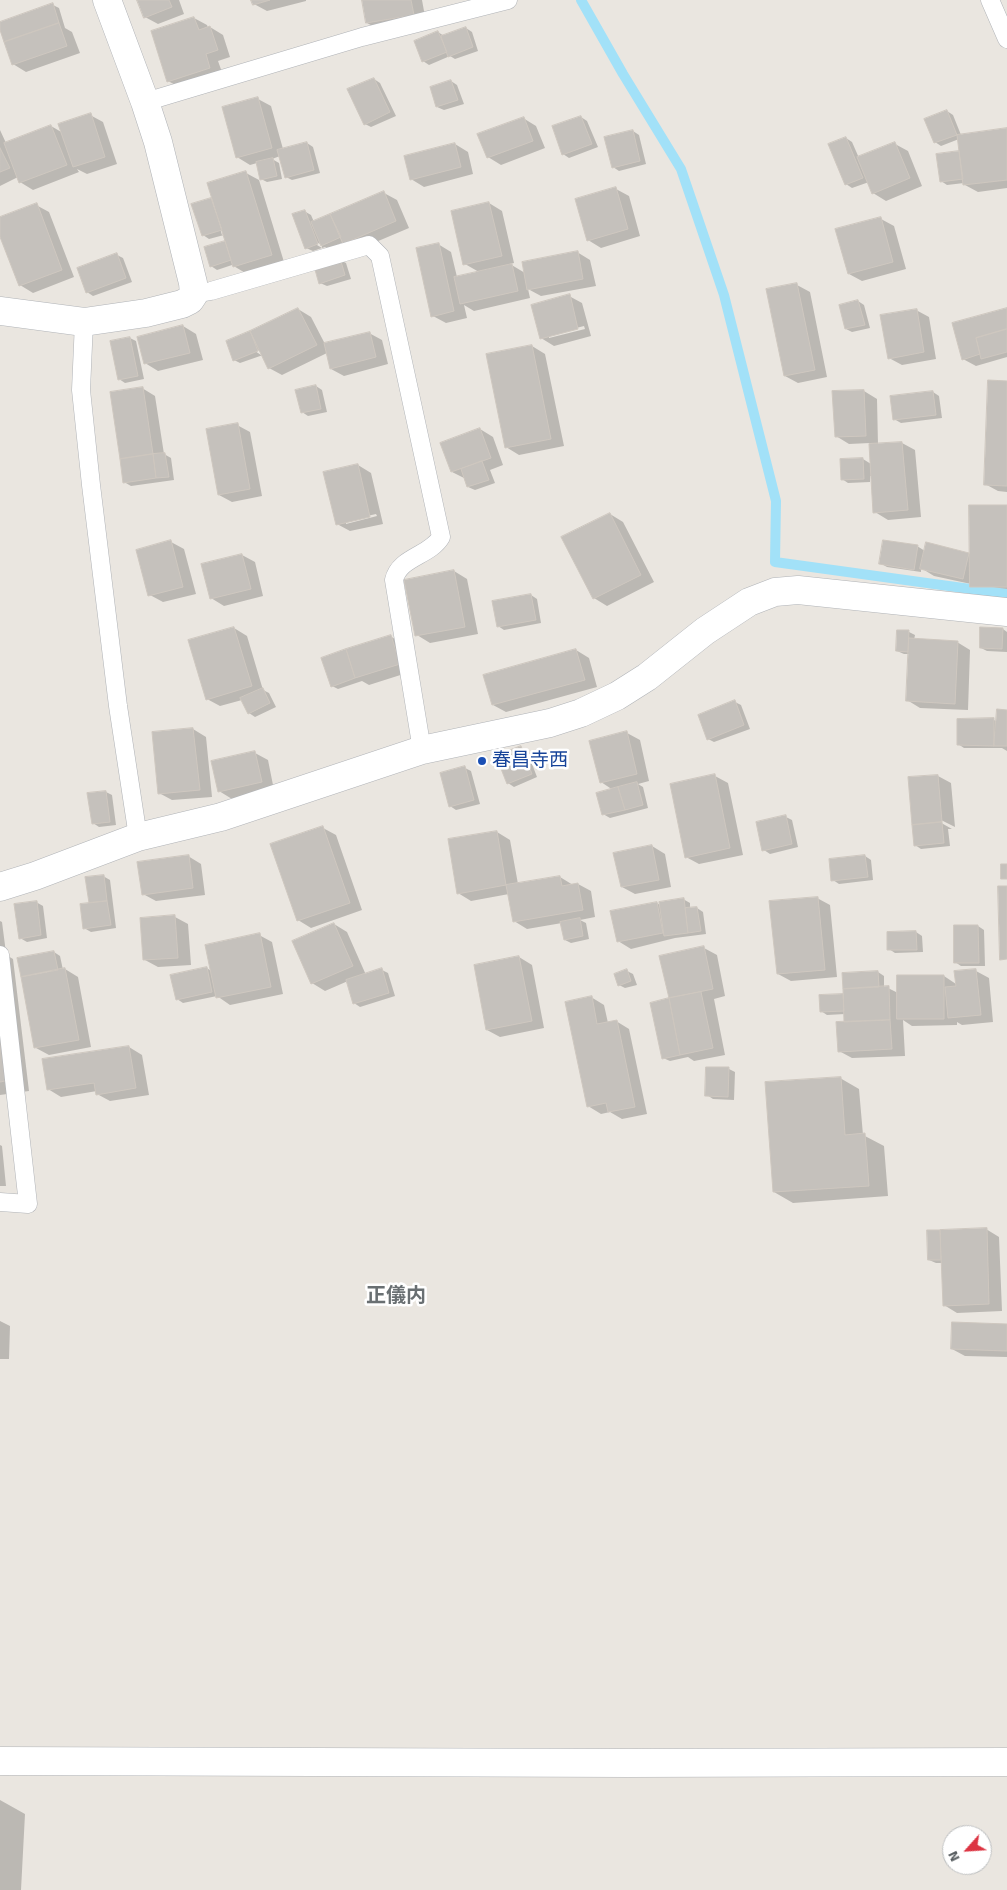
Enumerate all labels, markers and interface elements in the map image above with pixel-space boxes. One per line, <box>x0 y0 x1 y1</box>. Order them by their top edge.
place label: 春昌寺西 <box>492 750 568 772</box>
marker: 春昌寺西 <box>476 755 488 767</box>
district label: 正儀内 <box>366 1285 426 1309</box>
north arrow <box>942 1825 992 1875</box>
text: N <box>944 1848 964 1864</box>

